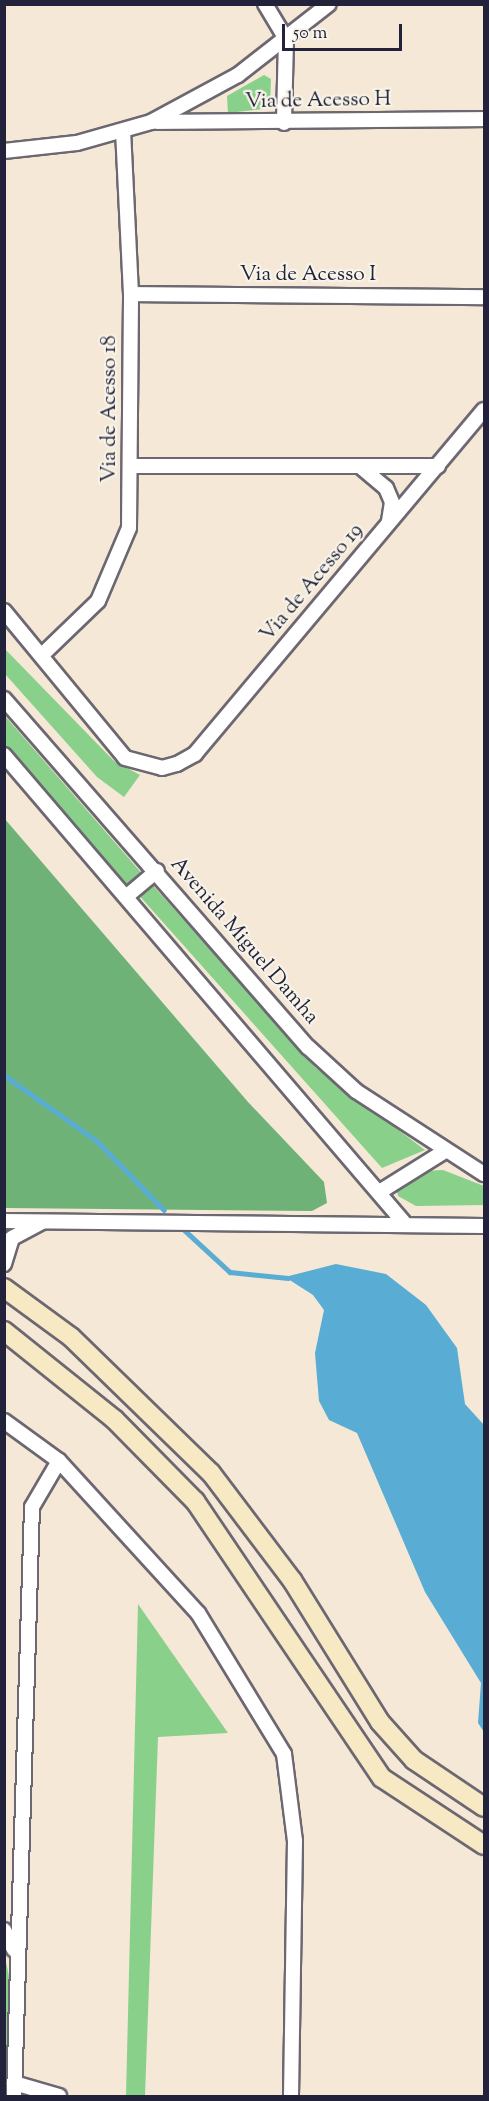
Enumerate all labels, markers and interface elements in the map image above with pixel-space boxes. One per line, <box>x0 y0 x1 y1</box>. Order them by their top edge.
scale bar <box>285 12 405 50</box>
text: 50 m <box>293 21 327 47</box>
street label: Via de Acesso H <box>245 87 391 115</box>
street label: Via de Acesso I <box>240 262 376 288</box>
street label: Via de Acesso 18 <box>97 335 123 483</box>
street label: Via de Acesso 19 <box>255 519 369 647</box>
street label: Avenida Miguel Damha <box>164 852 324 1030</box>

